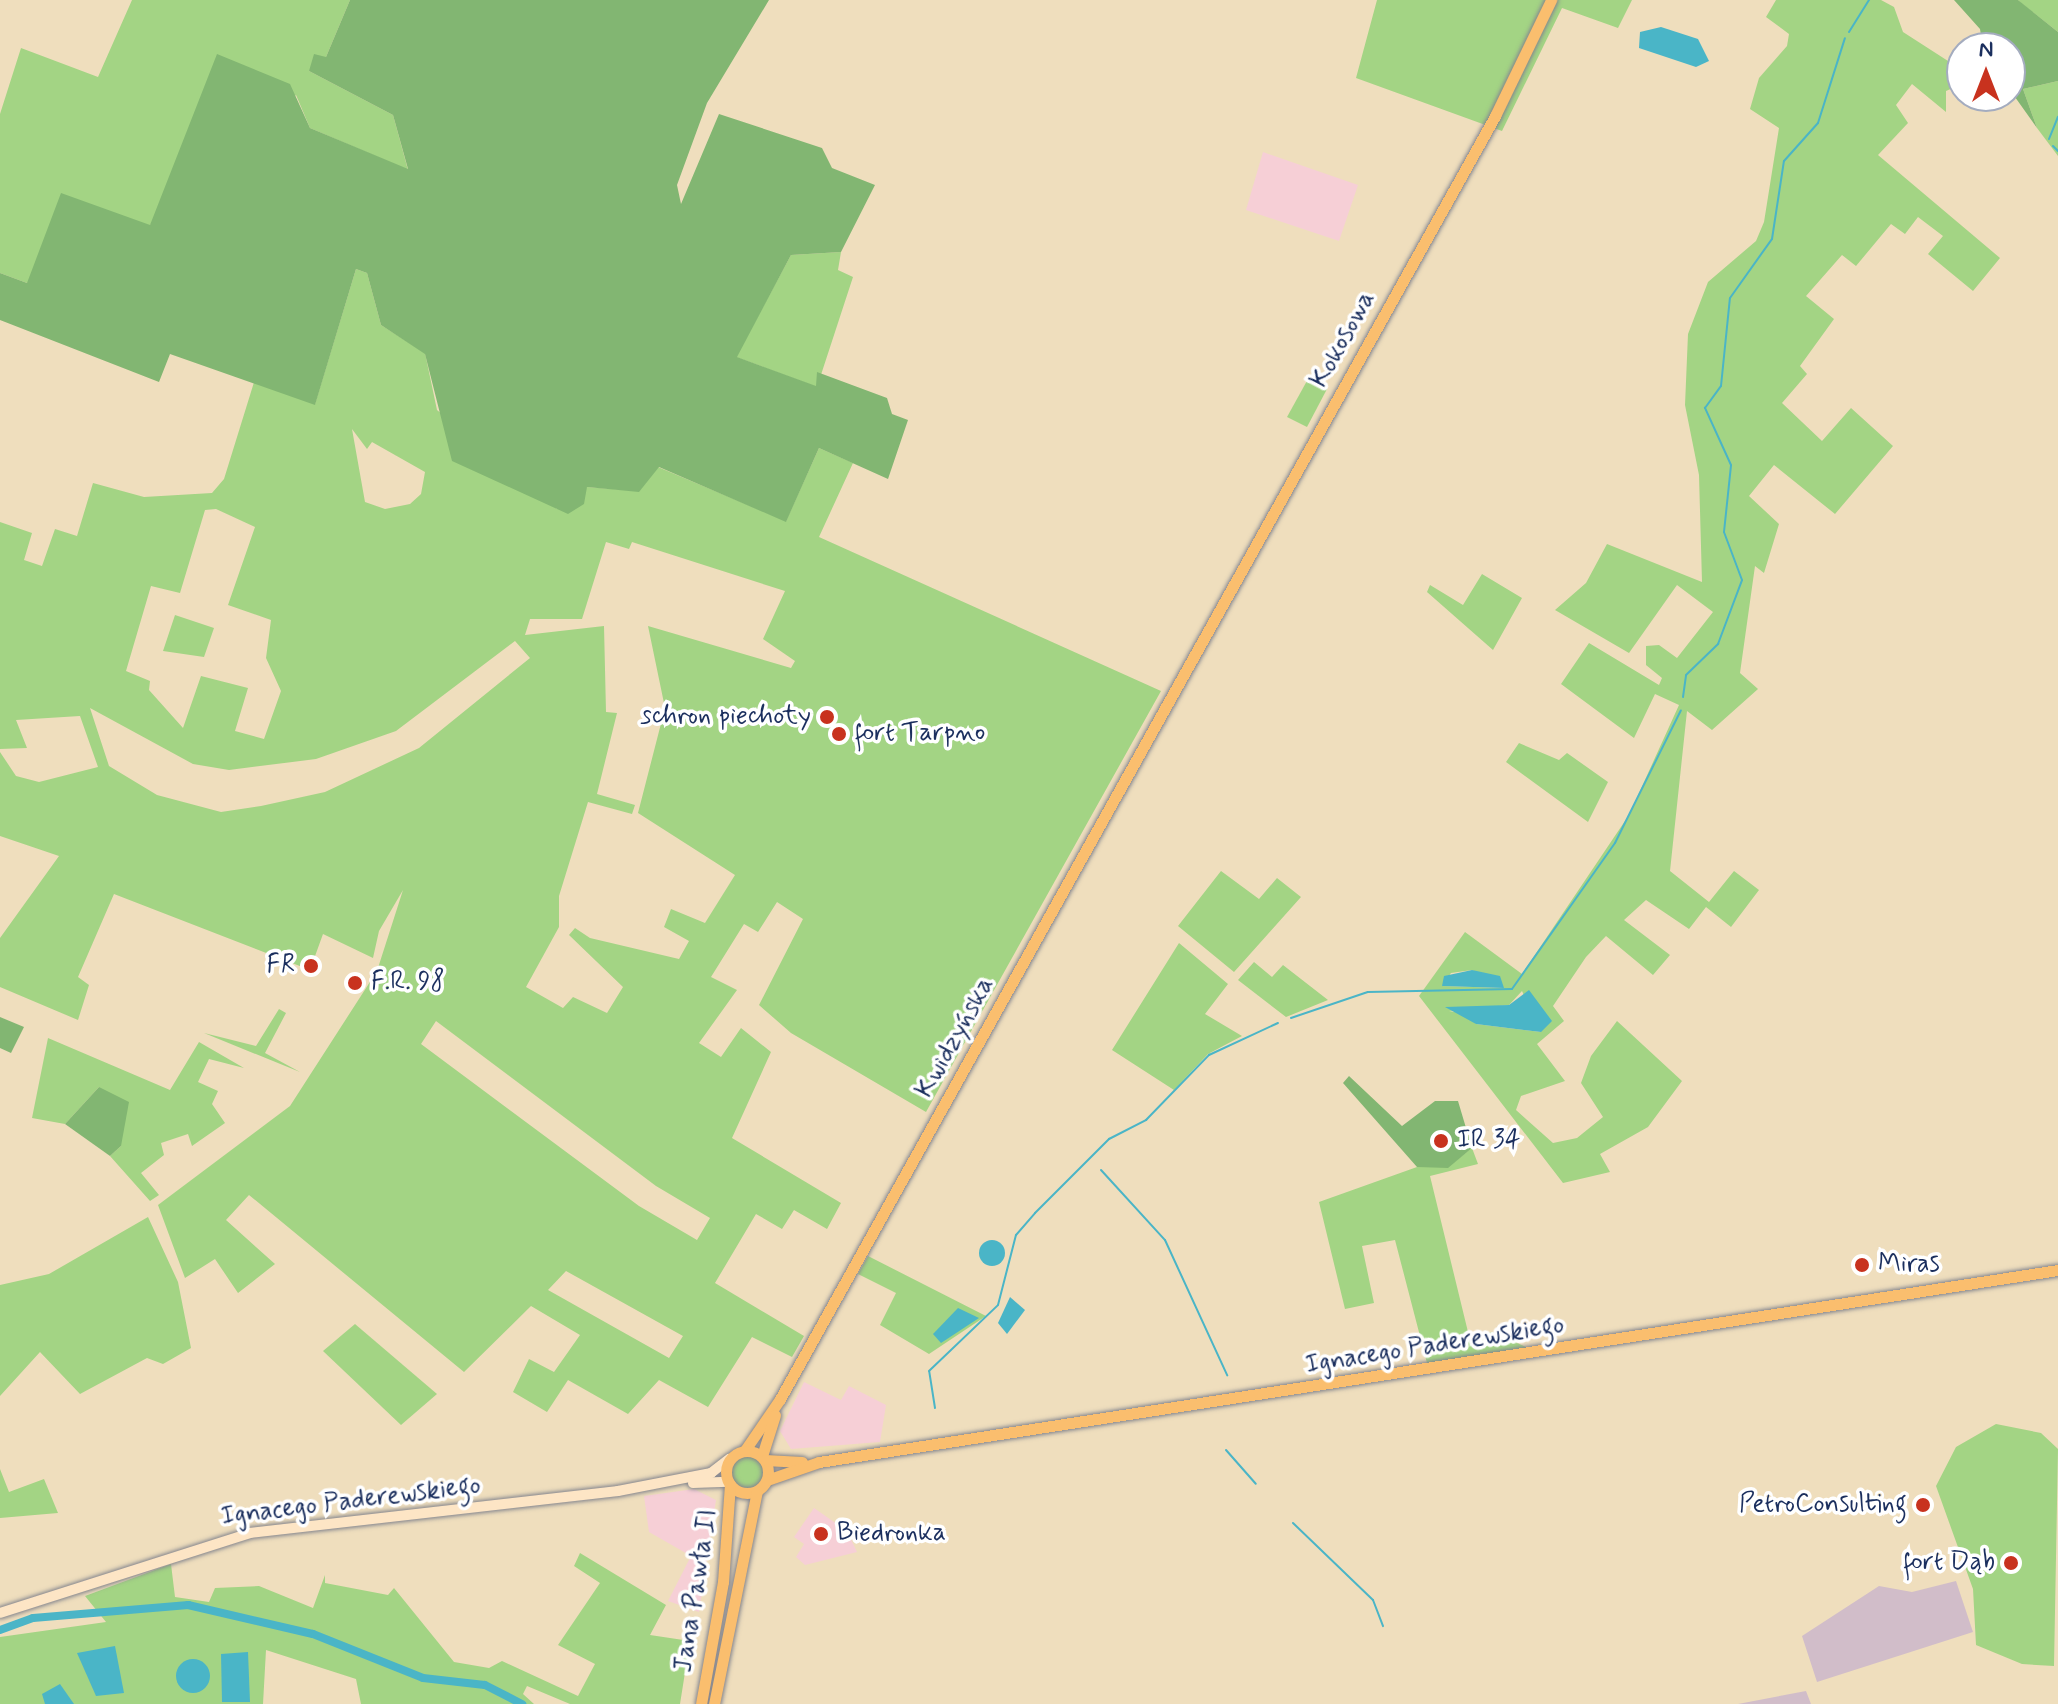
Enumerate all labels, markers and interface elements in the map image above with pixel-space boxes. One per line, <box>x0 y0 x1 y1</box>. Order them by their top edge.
north arrow <box>1946 32 2026 112</box>
text: N <box>1979 36 1993 64</box>
street label: Kokosowa <box>1305 286 1383 394</box>
place label: schron piechoty <box>642 701 811 733</box>
marker: schron piechoty <box>818 708 836 726</box>
place label: fort Tarpno <box>855 718 971 750</box>
marker: fort Tarpno <box>830 725 848 743</box>
place label: FR <box>267 950 295 982</box>
marker: FR <box>302 957 320 975</box>
place label: F.R. 98 <box>371 967 445 999</box>
street label: Kwidzyńska <box>910 972 1002 1104</box>
marker: F.R. 98 <box>346 974 364 992</box>
place label: IR 34 <box>1457 1125 1520 1157</box>
marker: IR 34 <box>1432 1132 1450 1150</box>
place label: Miras <box>1878 1249 1940 1281</box>
marker: Miras <box>1853 1256 1871 1274</box>
street label: Ignacego Paderewskiego <box>1304 1310 1566 1382</box>
street label: Ignacego Paderewskiego <box>220 1471 482 1533</box>
place label: PetroConsulting <box>1739 1489 1907 1521</box>
marker: PetroConsulting <box>1914 1496 1932 1514</box>
street label: Jana Pawła II <box>669 1507 725 1675</box>
place label: Biedronka <box>837 1518 946 1550</box>
marker: Biedronka <box>812 1525 830 1543</box>
place label: fort Dąb <box>1904 1547 1995 1579</box>
marker: fort Dąb <box>2002 1554 2020 1572</box>

